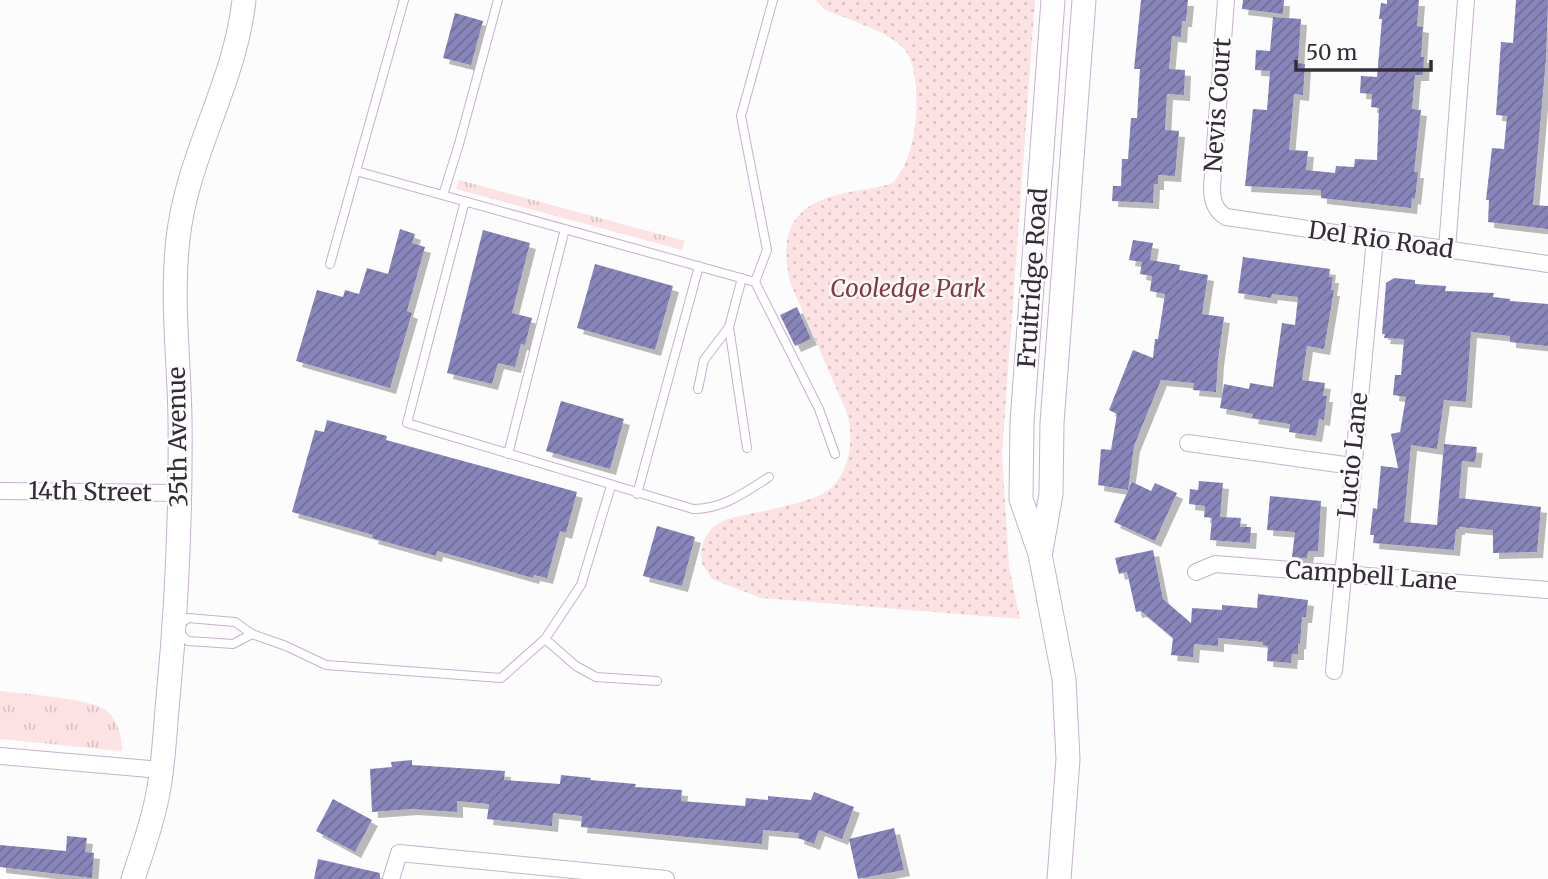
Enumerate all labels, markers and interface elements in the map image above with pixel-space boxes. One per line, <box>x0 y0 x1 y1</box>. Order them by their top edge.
scale bar <box>1296 28 1431 72</box>
street label: Nevis Court <box>1197 36 1238 173</box>
text: 50 m <box>1306 39 1357 66</box>
street label: Fruitridge Road <box>1011 187 1054 369</box>
street label: Del Rio Road <box>1306 214 1456 265</box>
park label: Cooledge Park <box>830 273 986 304</box>
street label: 35th Avenue <box>161 366 194 508</box>
street label: Lucio Lane <box>1331 391 1374 519</box>
street label: 14th Street <box>28 475 153 508</box>
street label: Campbell Lane <box>1284 554 1458 597</box>

